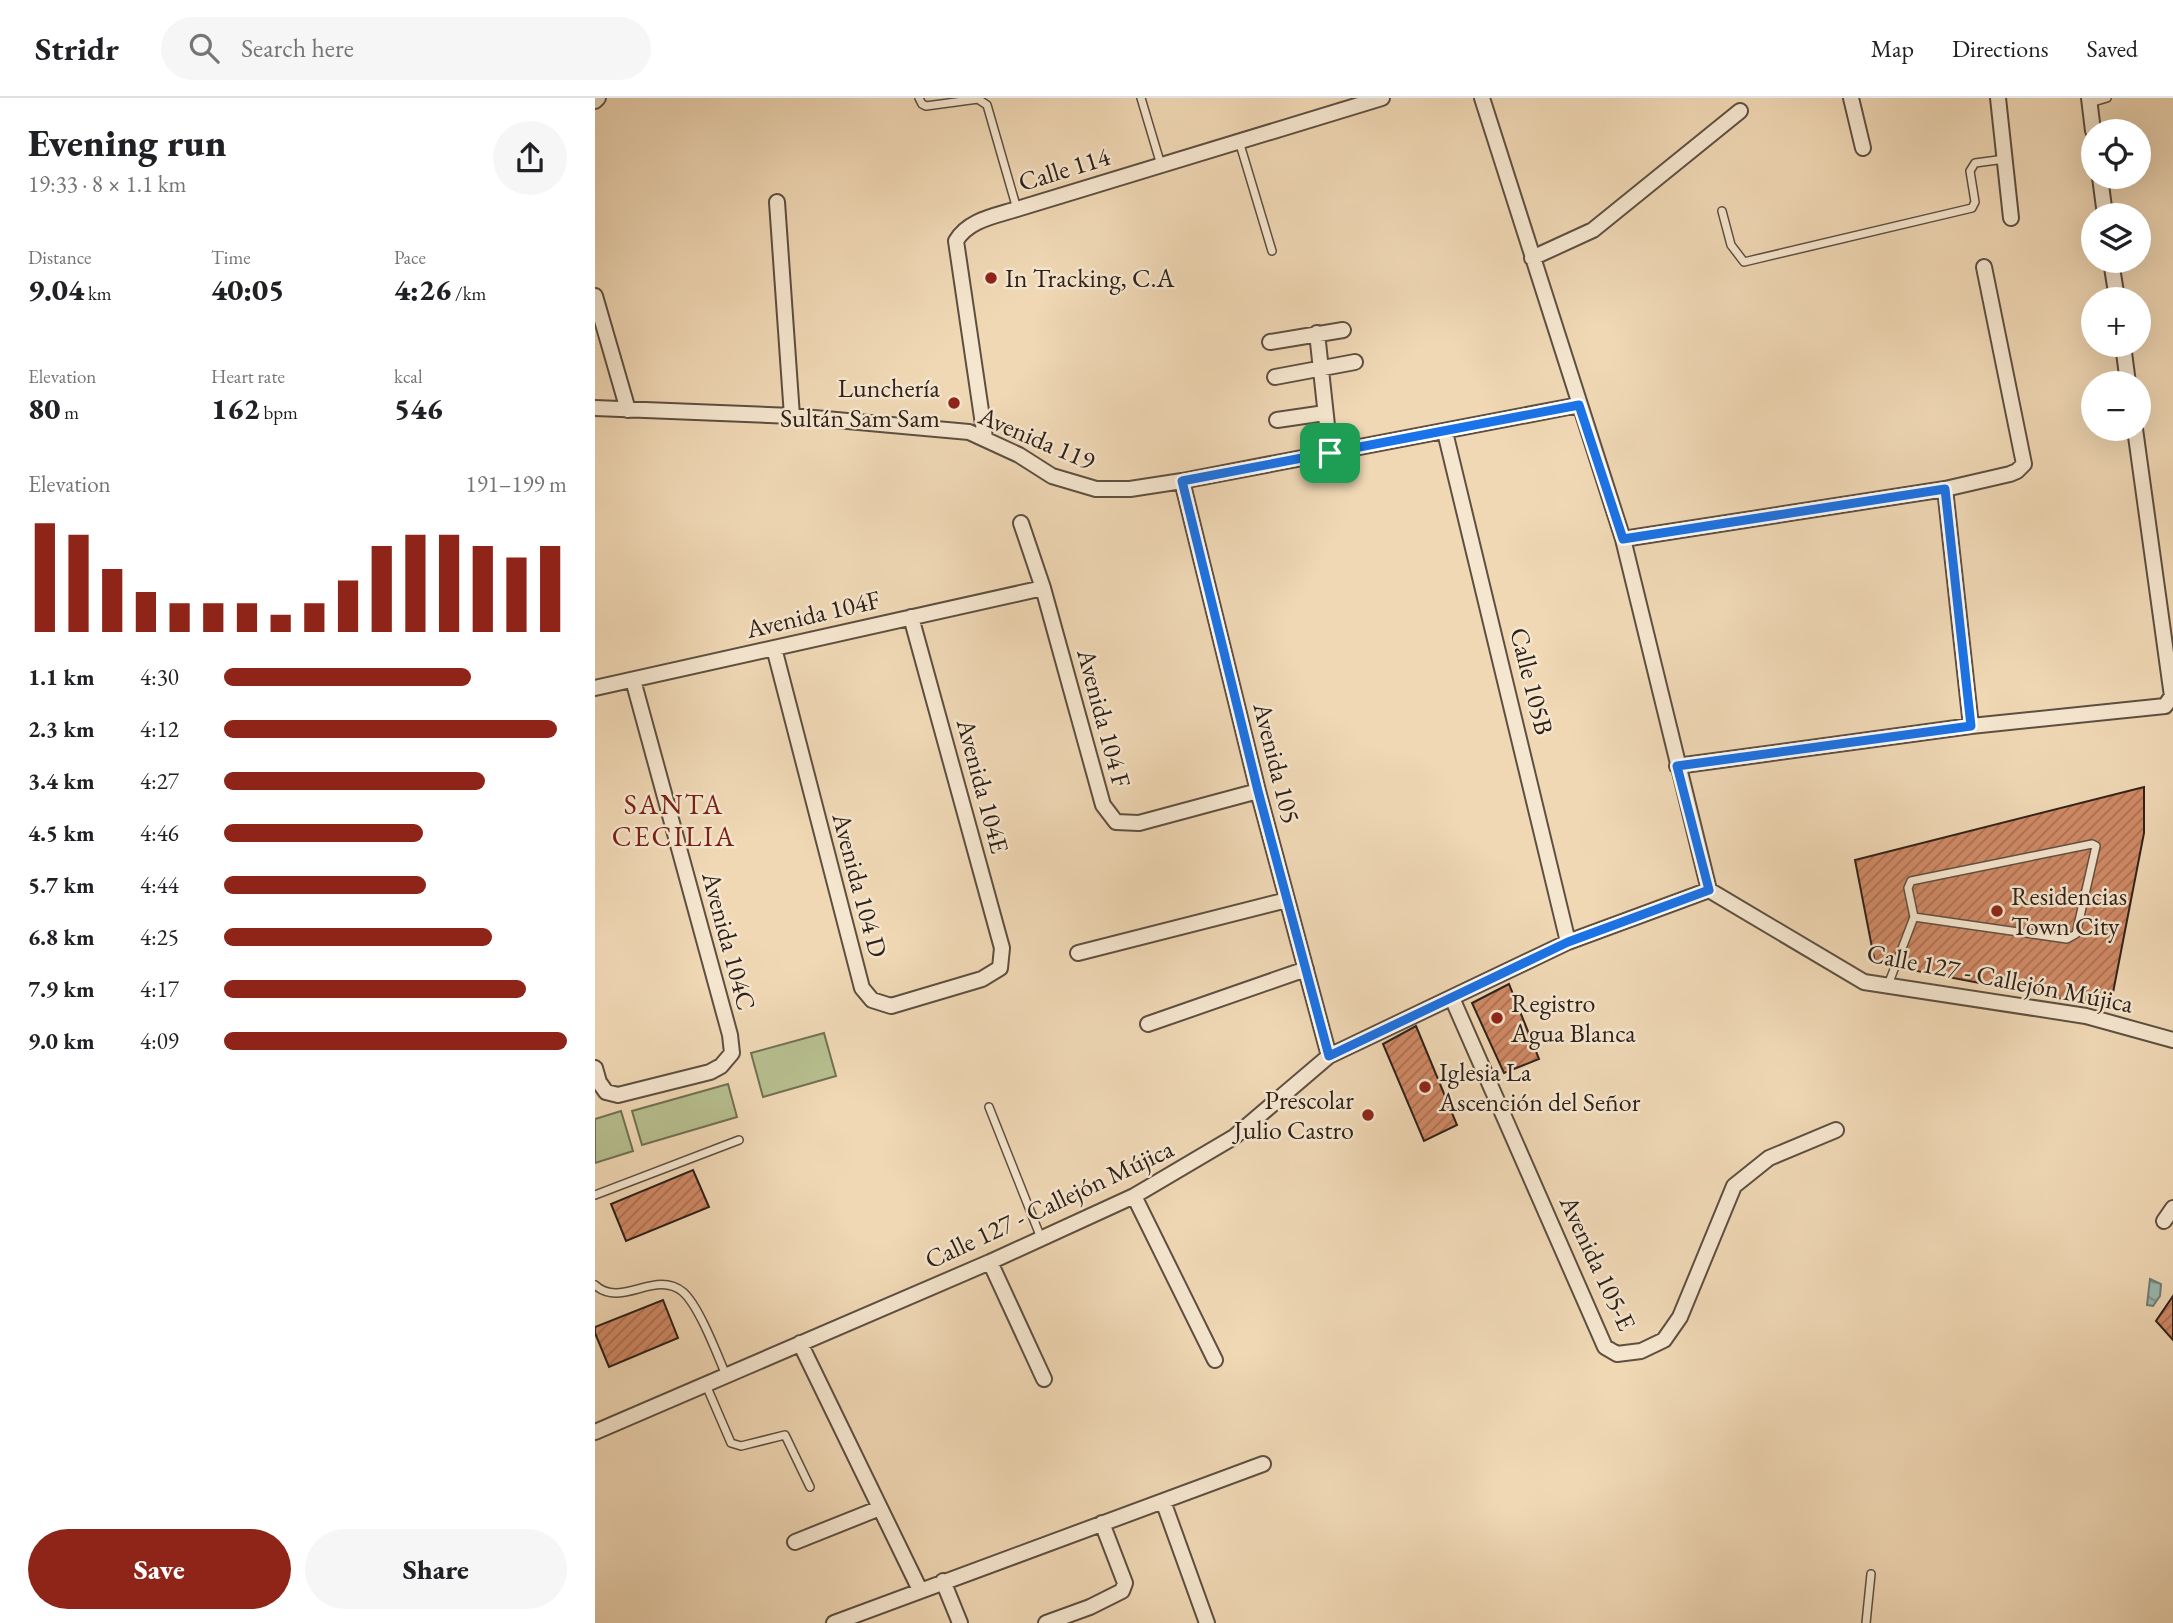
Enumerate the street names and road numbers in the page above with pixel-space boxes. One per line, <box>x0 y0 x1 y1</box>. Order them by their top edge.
street label: Calle 114 <box>1014 139 1114 199</box>
street label: Avenida 119 <box>973 398 1101 478</box>
street label: Avenida 104F <box>742 582 883 646</box>
street label: Calle 105B <box>1502 624 1562 738</box>
street label: Avenida 104 F <box>1069 644 1139 791</box>
street label: Avenida 105 <box>1245 698 1308 827</box>
street label: Avenida 104E <box>948 714 1017 857</box>
street label: Avenida 104 D <box>824 808 896 961</box>
street label: Avenida 104C <box>694 867 764 1014</box>
street label: Calle 127 - Callejón Mújica <box>1864 935 2137 1021</box>
street label: Calle 127 - Callejón Mújica <box>919 1131 1179 1277</box>
street label: Avenida 105-E <box>1552 1189 1644 1336</box>

